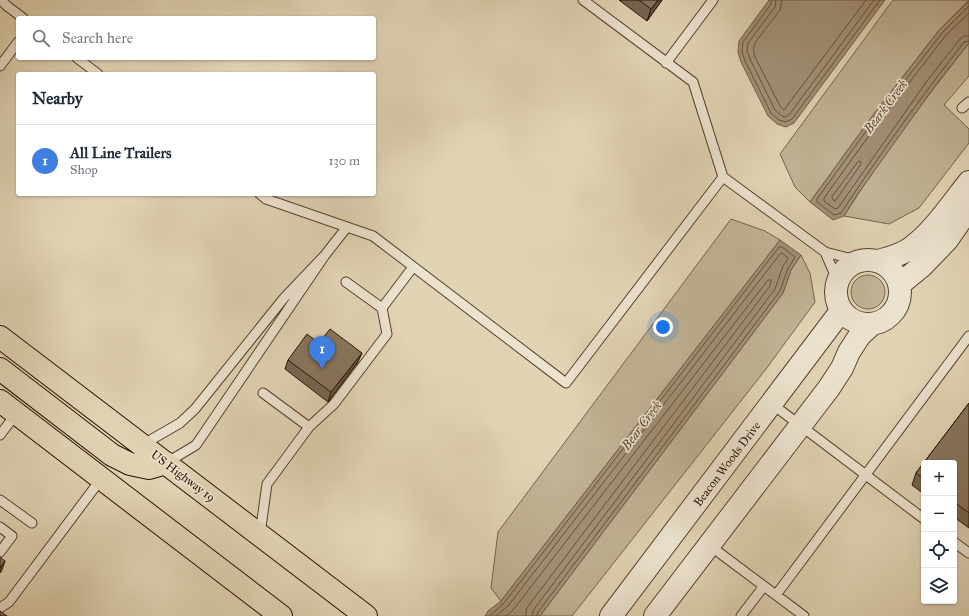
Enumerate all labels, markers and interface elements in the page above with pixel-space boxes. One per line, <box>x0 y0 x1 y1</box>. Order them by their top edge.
search box <box>16 16 376 60</box>
icon: search <box>30 27 52 49</box>
text: Search here <box>62 29 133 47</box>
water label: Beark Creek <box>860 76 911 137</box>
text: Nearby <box>32 88 83 109</box>
text: All Line Trailers <box>70 144 172 162</box>
text: 1 <box>42 153 48 169</box>
text: 130 m <box>328 153 360 169</box>
text: Shop <box>70 162 98 178</box>
your location <box>653 317 673 337</box>
pin: 1 <box>309 336 335 369</box>
water label: Bear Creek <box>618 398 666 454</box>
street label: Beacon Woods Drive <box>691 419 763 509</box>
street label: US Highway 19 <box>148 447 218 505</box>
map controls <box>921 460 957 604</box>
button: + <box>921 460 957 496</box>
button: − <box>921 496 957 532</box>
button: locate <box>921 532 957 568</box>
button: layers <box>921 568 957 604</box>

